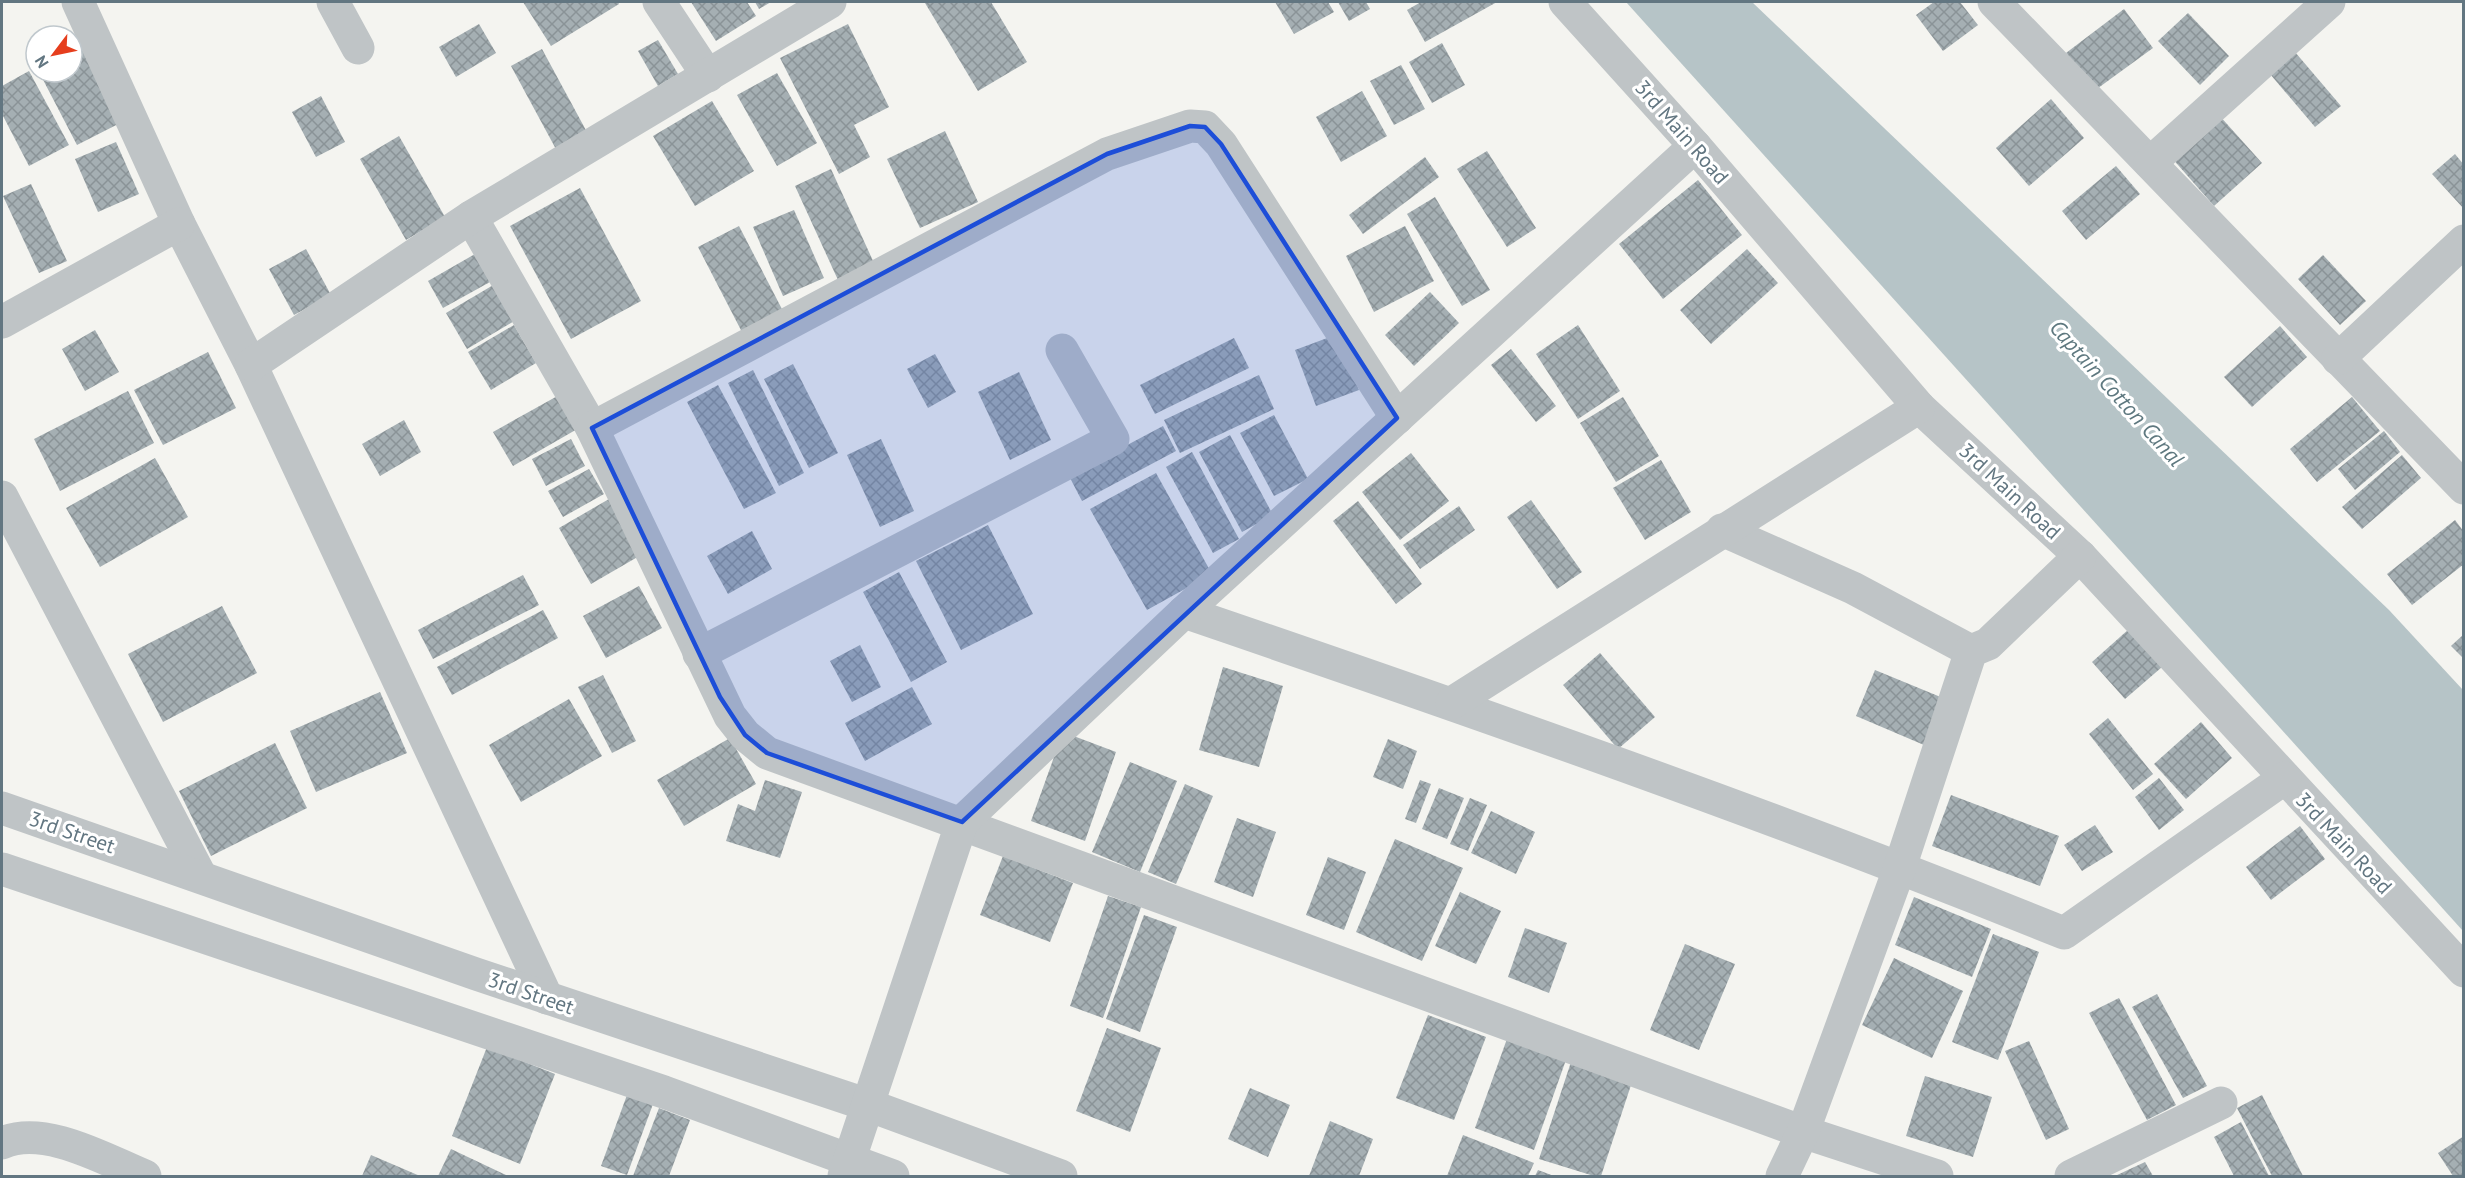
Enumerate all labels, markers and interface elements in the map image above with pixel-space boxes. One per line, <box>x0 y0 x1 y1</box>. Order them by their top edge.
north arrow <box>24 24 84 84</box>
text: N <box>30 52 53 72</box>
street label: 3rd Main Road <box>1629 74 1735 190</box>
water label: Captain Cotton Canal <box>2044 314 2190 472</box>
street label: 3rd Main Road <box>1953 437 2067 545</box>
street label: 3rd Main Road <box>2290 786 2398 900</box>
street label: 3rd Street <box>25 805 119 859</box>
street label: 3rd Street <box>484 966 578 1020</box>

